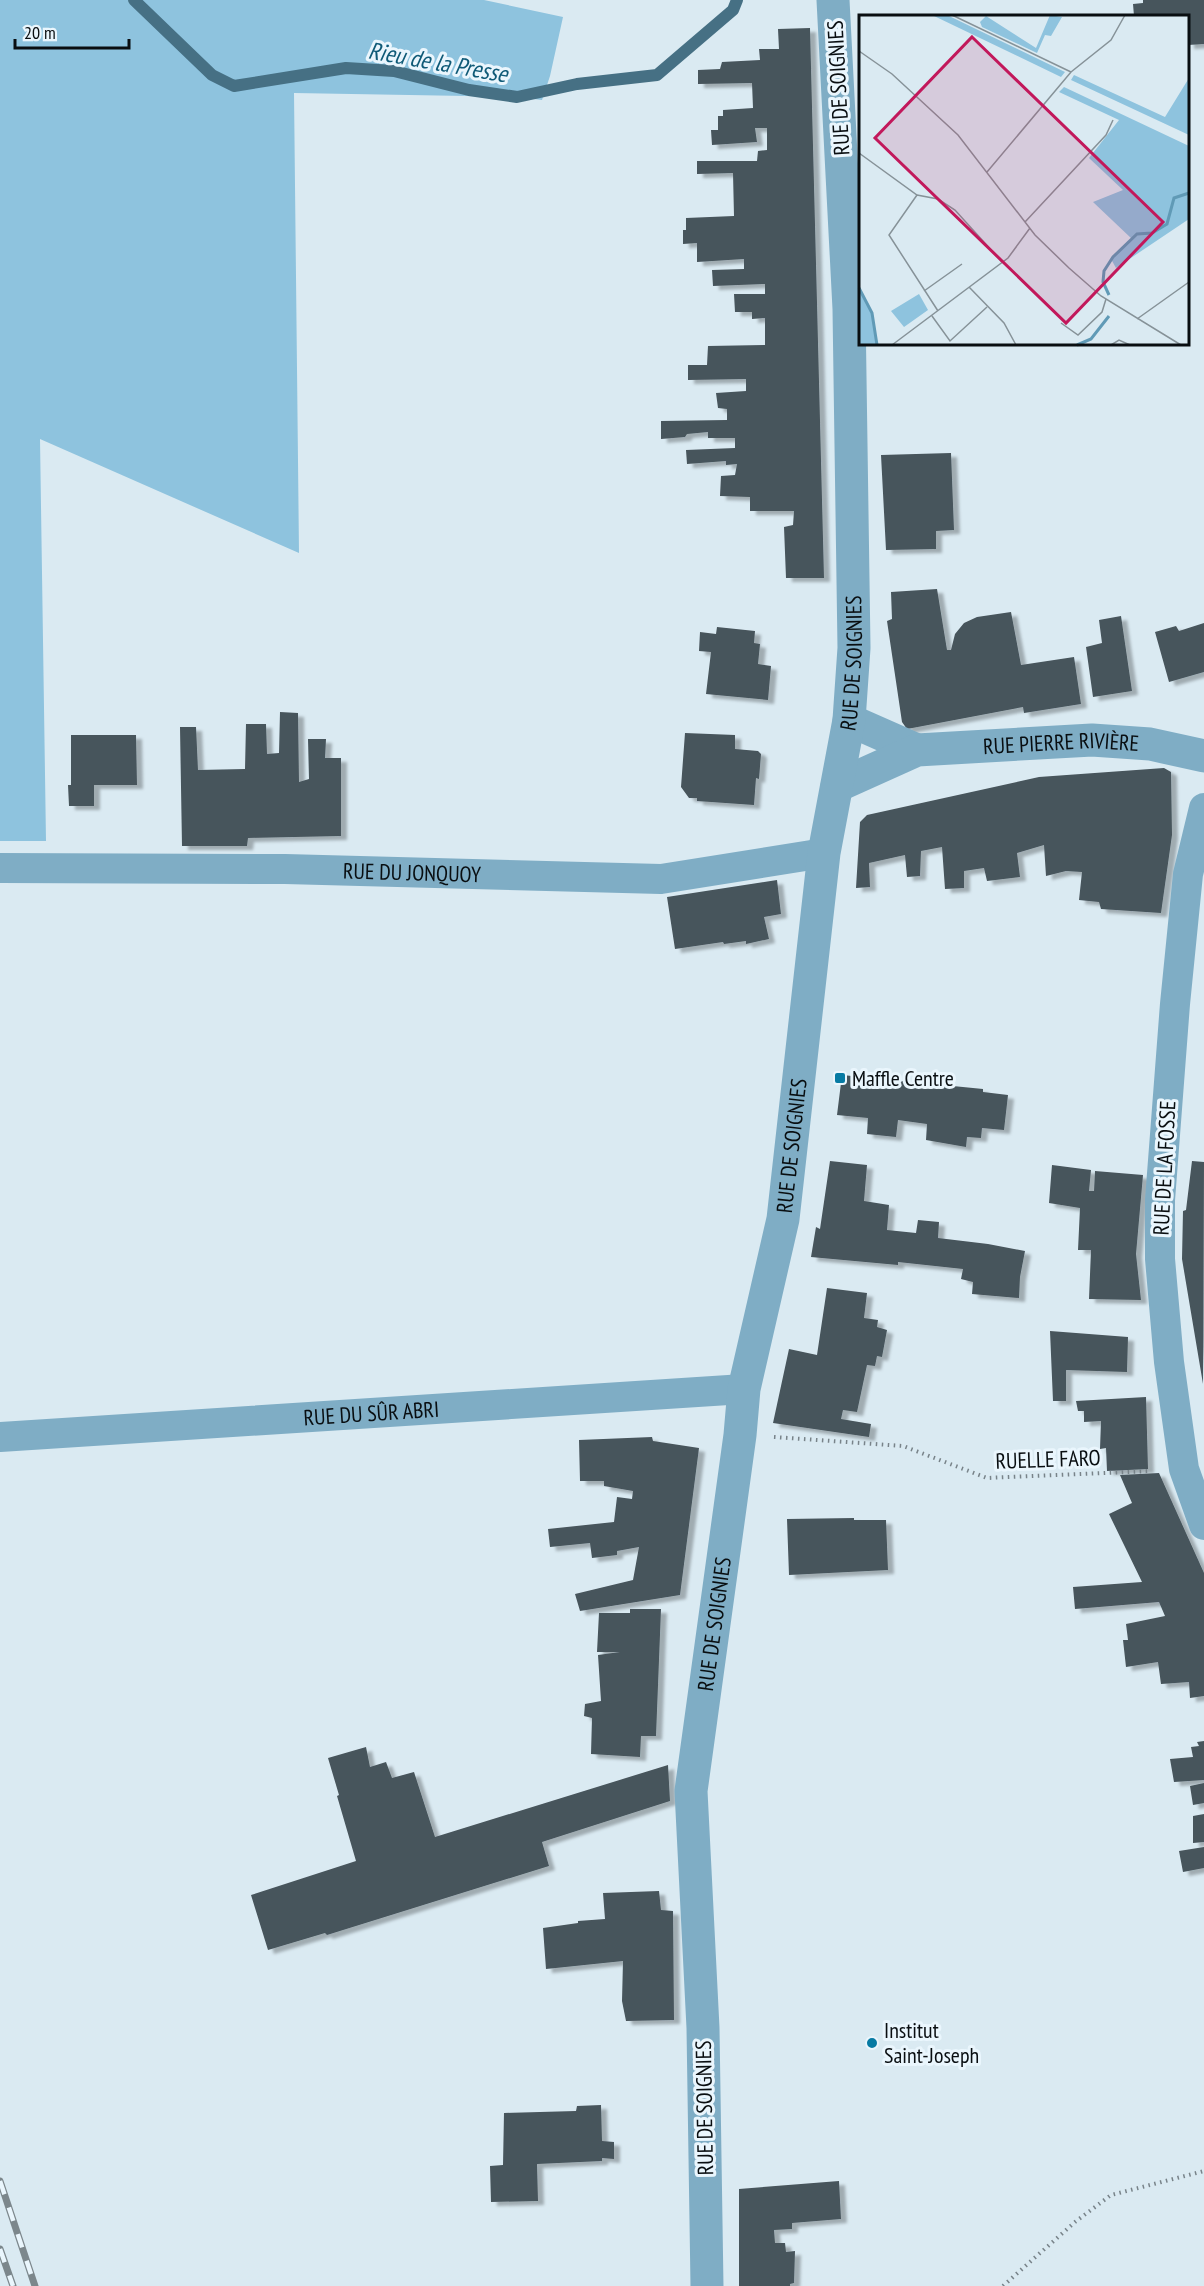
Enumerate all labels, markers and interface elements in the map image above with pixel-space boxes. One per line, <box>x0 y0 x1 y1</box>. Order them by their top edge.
scale bar <box>15 12 129 50</box>
inset map <box>859 15 1189 345</box>
street label: RUE DE SOIGNIES <box>820 20 856 156</box>
text: 20 m <box>24 21 56 44</box>
water label: Rieu de la Presse <box>366 35 512 90</box>
street label: RUE DE SOIGNIES <box>833 595 868 733</box>
street label: RUE PIERRE RIVIÈRE <box>982 726 1140 760</box>
street label: RUE DU JONQUOY <box>343 857 481 888</box>
place label: Maffle Centre <box>852 1064 954 1092</box>
marker: Maffle Centre <box>833 1071 847 1085</box>
street label: RUE DE SOIGNIES <box>770 1077 813 1214</box>
street label: RUE DE LA FOSSE <box>1146 1100 1182 1236</box>
street label: RUE DU SÛR ABRI <box>303 1395 440 1431</box>
street label: RUELLE FARO <box>995 1443 1101 1475</box>
street label: RUE DE SOIGNIES <box>691 1555 737 1693</box>
place label: Institut Saint-Joseph <box>884 2016 979 2069</box>
marker: Institut Saint-Joseph <box>865 2036 879 2050</box>
street label: RUE DE SOIGNIES <box>689 2040 719 2176</box>

